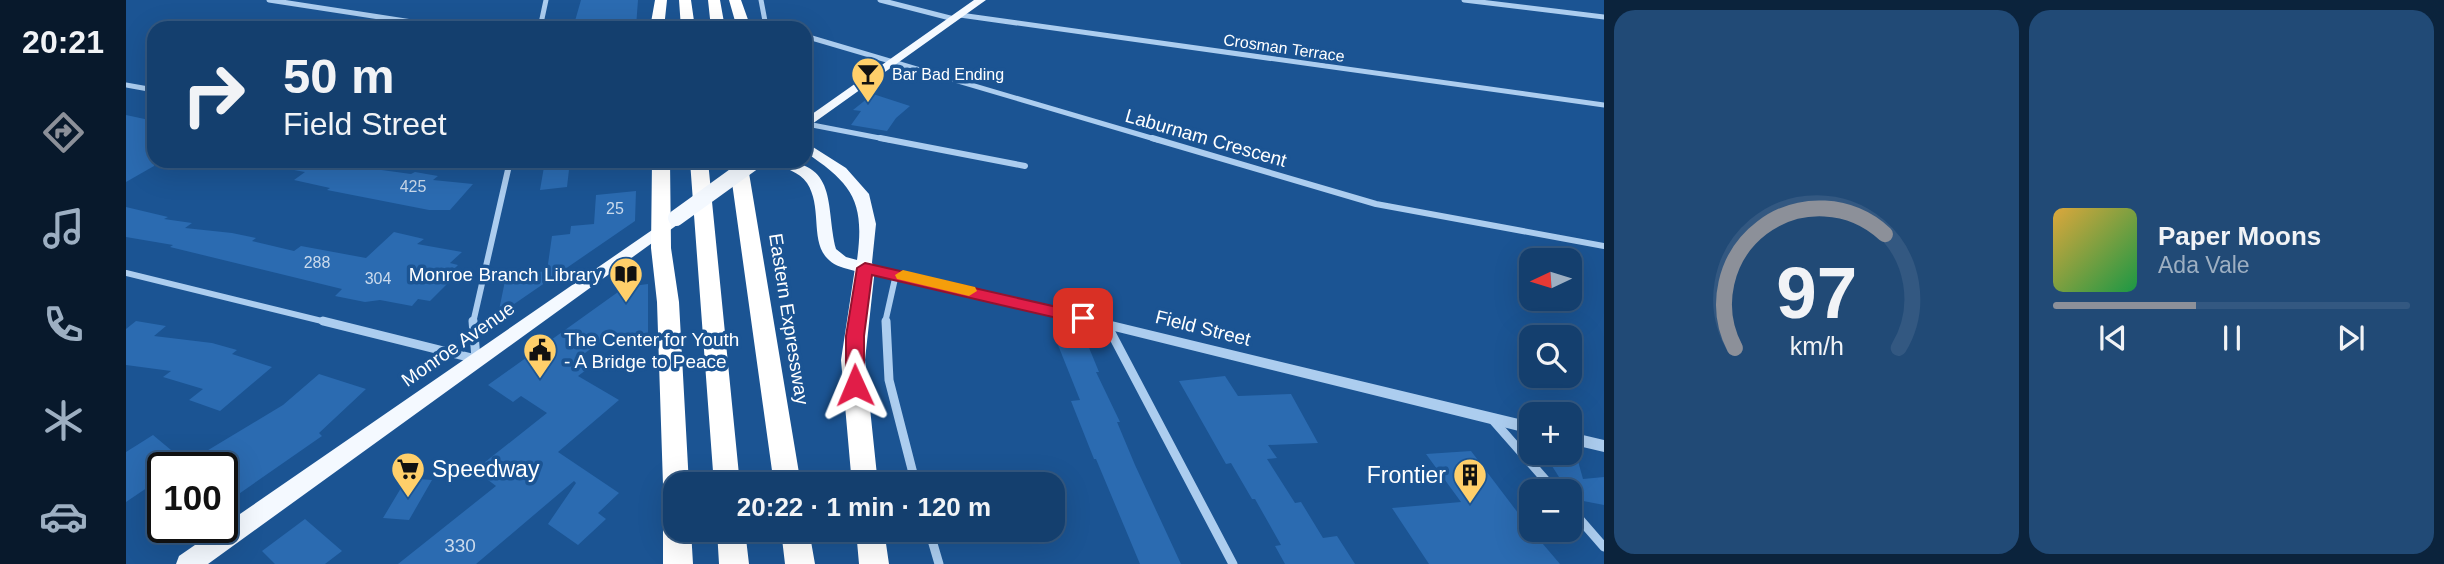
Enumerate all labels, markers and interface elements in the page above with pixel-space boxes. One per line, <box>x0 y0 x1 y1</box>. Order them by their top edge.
text: 20:21 <box>22 24 104 60</box>
street label: Crosman Terrace <box>1222 31 1346 65</box>
icon: right <box>168 49 259 140</box>
text: 50 m <box>283 49 395 103</box>
bar icon: Bar Bad Ending <box>849 55 887 104</box>
place label: Bar Bad Ending <box>892 66 1004 83</box>
street label: Laburnam Crescent <box>1123 105 1290 171</box>
text: Field Street <box>283 106 447 142</box>
icon: directions <box>39 108 88 157</box>
house number: 425 <box>400 178 426 195</box>
house number: 25 <box>606 200 624 217</box>
icon: music <box>39 204 88 253</box>
text: Paper Moons <box>2158 221 2321 251</box>
street label: Eastern Expressway <box>765 232 813 407</box>
north arrow <box>1519 248 1582 312</box>
map controls <box>1519 248 1582 542</box>
text: 97 <box>1776 252 1857 333</box>
text: Ada Vale <box>2158 252 2250 278</box>
house number: 288 <box>304 254 330 271</box>
library icon: Monroe Branch Library <box>607 255 645 304</box>
place label: Monroe Branch Library <box>409 264 602 285</box>
house number: 304 <box>365 270 391 287</box>
pin <box>1053 288 1113 348</box>
street label: Monroe Avenue <box>398 297 518 391</box>
icon: arrive <box>1064 299 1102 337</box>
icon: phone <box>39 300 88 349</box>
street label: Field Street <box>1153 306 1253 350</box>
icon: previous <box>2094 319 2132 357</box>
icon: pause <box>2213 319 2251 357</box>
icon: next <box>2332 319 2370 357</box>
button: search <box>1519 325 1582 388</box>
place label: The Center for Youth - A Bridge to Peace <box>564 329 739 372</box>
public building icon: The Center for Youth - A Bridge to Peace <box>521 331 559 380</box>
text: km/h <box>1789 332 1844 360</box>
position arrow <box>818 348 892 422</box>
icon: climate <box>39 396 88 445</box>
button: + <box>1519 402 1582 465</box>
supermarket icon: Speedway <box>389 450 427 499</box>
speed limit sign: 100 <box>147 452 238 543</box>
place label: Speedway <box>432 456 540 482</box>
building icon: Frontier <box>1451 456 1489 505</box>
place label: Frontier <box>1367 462 1446 488</box>
button: − <box>1519 479 1582 542</box>
icon: car <box>39 492 88 541</box>
text: 20:22 · 1 min · 120 m <box>737 492 991 522</box>
house number: 330 <box>444 535 476 556</box>

